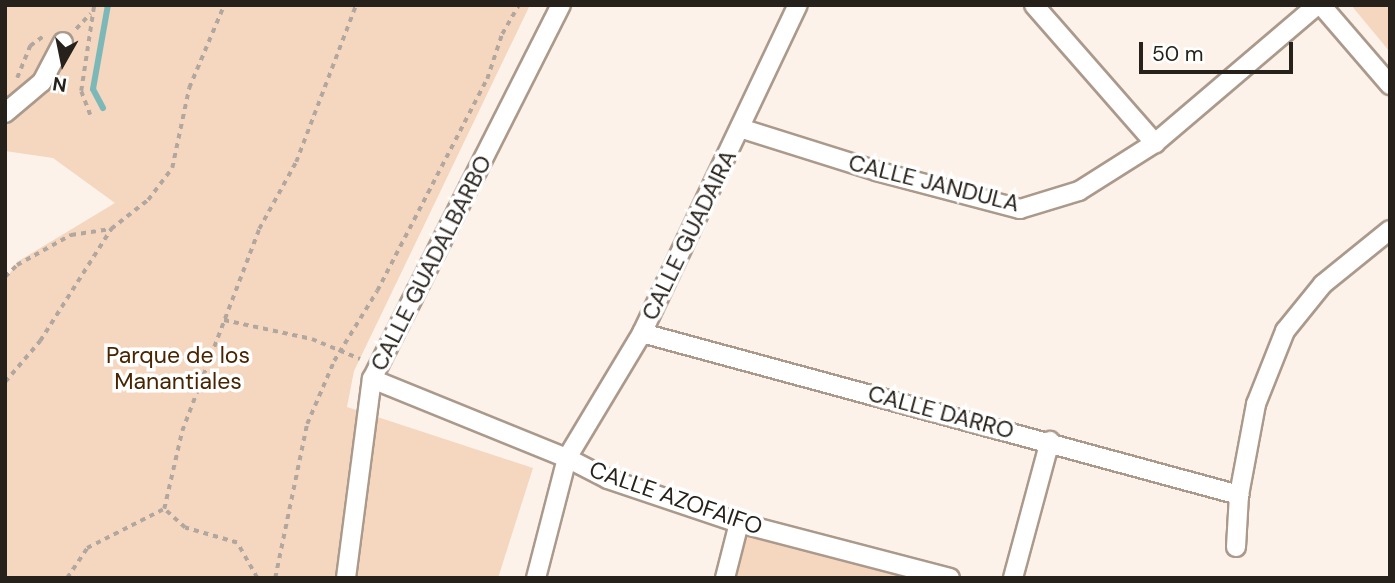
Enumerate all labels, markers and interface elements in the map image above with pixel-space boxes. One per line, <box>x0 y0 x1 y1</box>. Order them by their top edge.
north arrow <box>28 28 98 98</box>
scale bar <box>1143 28 1297 72</box>
text: 50 m <box>1152 40 1203 68</box>
text: N <box>51 71 68 98</box>
street label: CALLE GUADAIRA <box>636 145 742 325</box>
street label: CALLE JANDULA <box>846 148 1022 218</box>
street label: CALLE GUADALBARBO <box>365 151 497 375</box>
park label: Parque de los Manantiales <box>106 341 250 395</box>
street label: CALLE DARRO <box>865 379 1017 445</box>
street label: CALLE AZOFAIFO <box>586 455 766 541</box>

